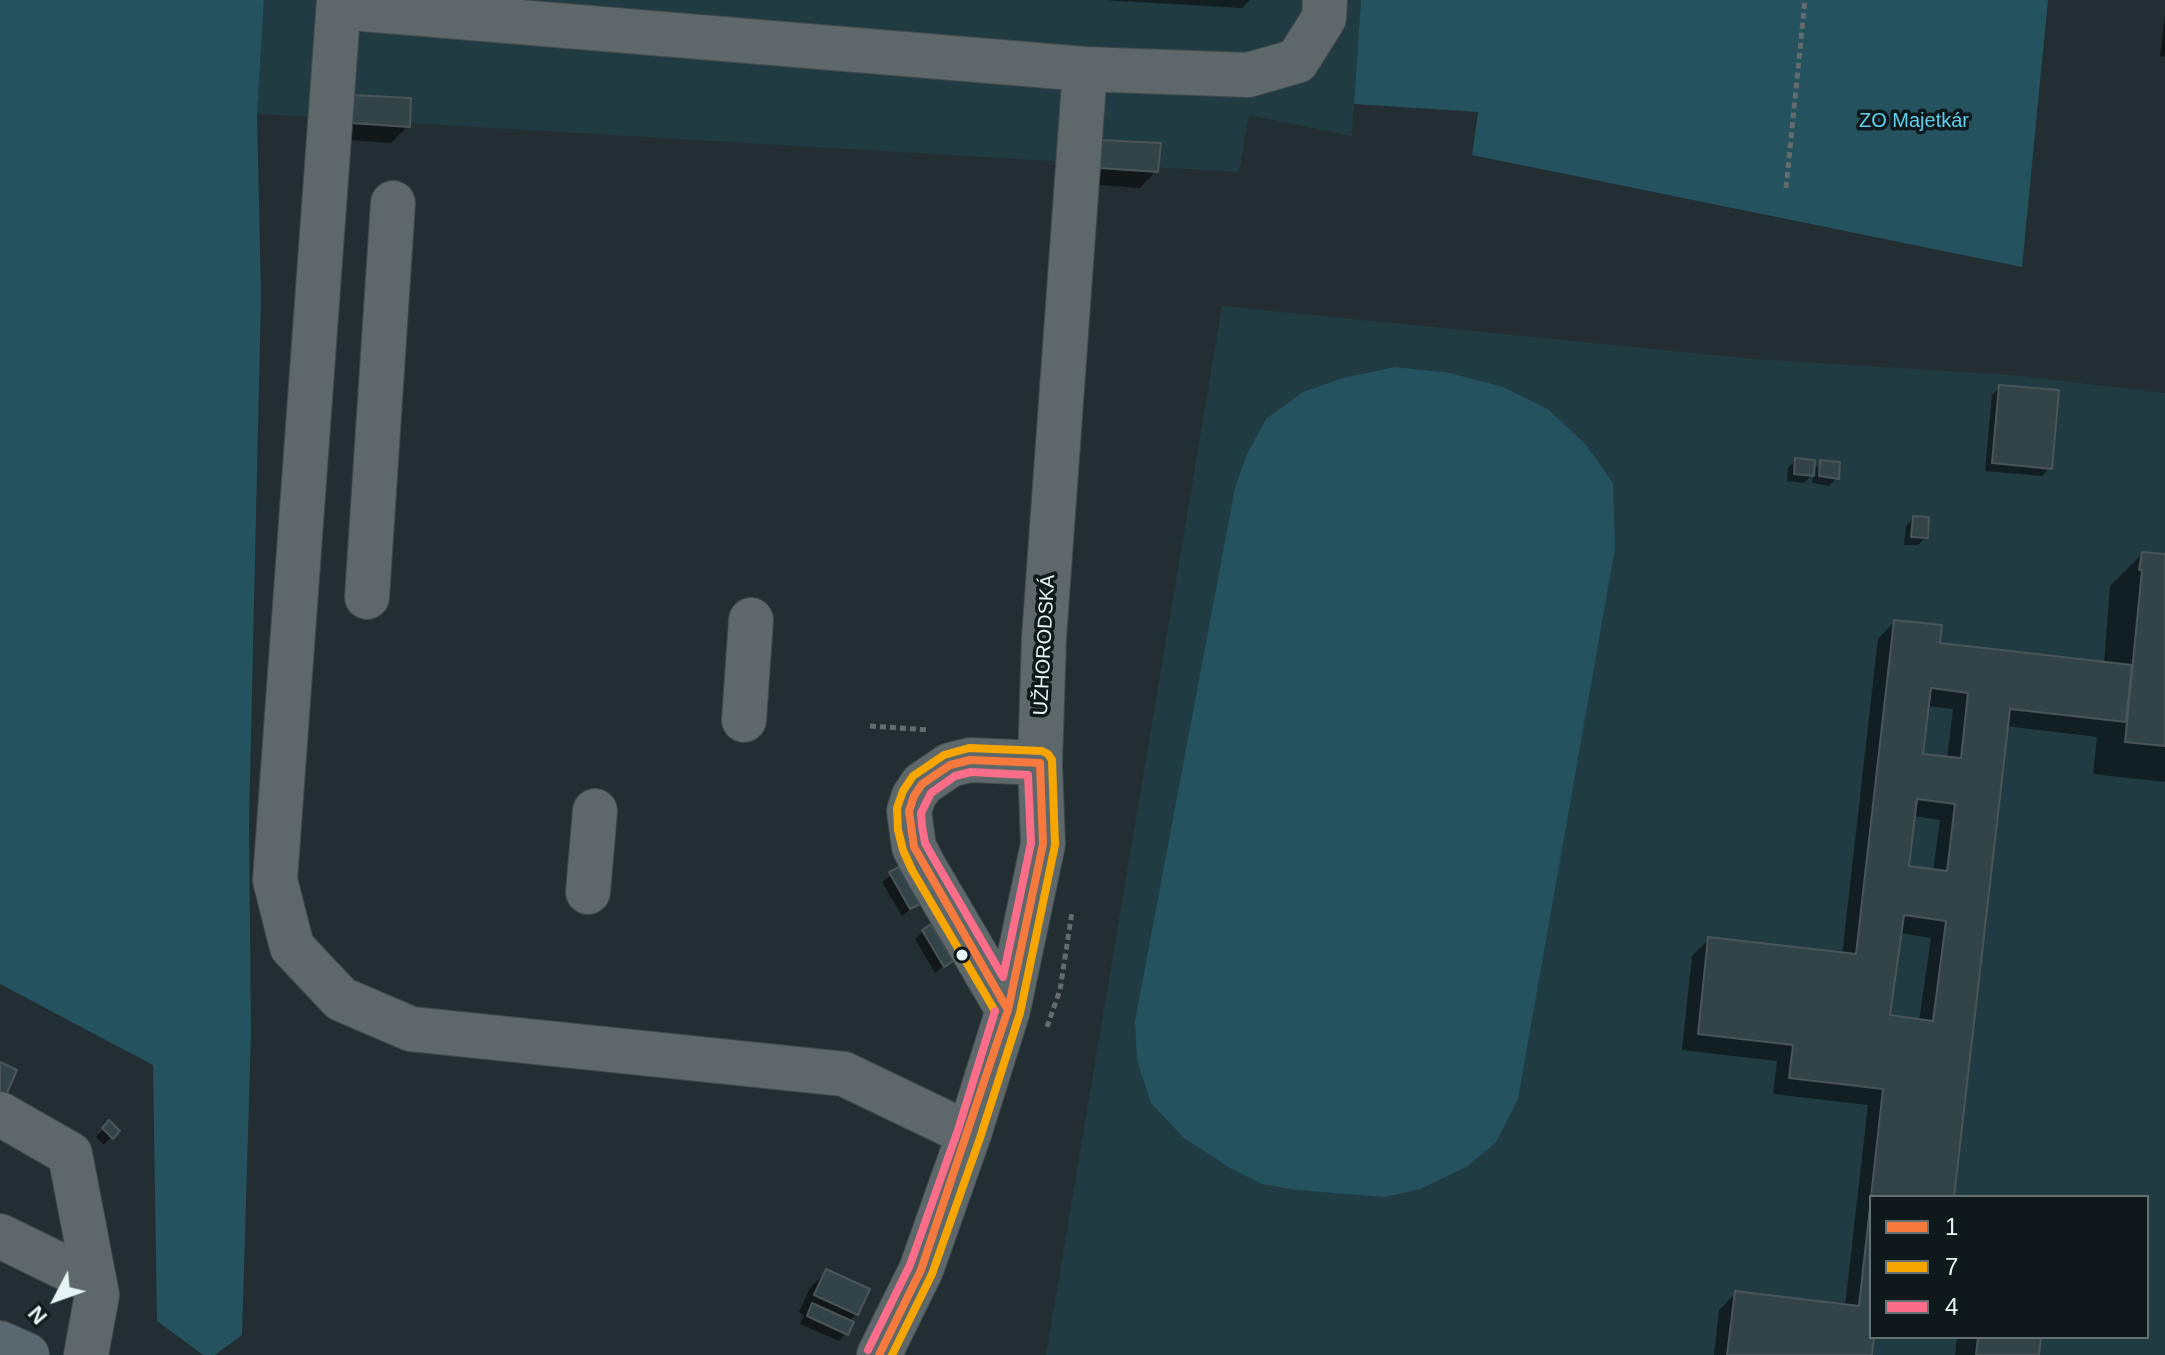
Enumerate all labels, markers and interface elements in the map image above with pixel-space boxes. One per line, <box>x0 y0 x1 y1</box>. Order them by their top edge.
park label: ZO Majetkár <box>1859 109 1969 133</box>
street label: UŽHORODSKÁ <box>1029 574 1061 716</box>
unlabelled marker <box>954 947 970 963</box>
legend <box>1869 1195 2149 1339</box>
text: 1 <box>1945 1213 1958 1240</box>
text: 7 <box>1945 1253 1958 1280</box>
north arrow <box>16 1259 96 1339</box>
text: 4 <box>1945 1293 1958 1320</box>
text: N <box>23 1301 52 1329</box>

